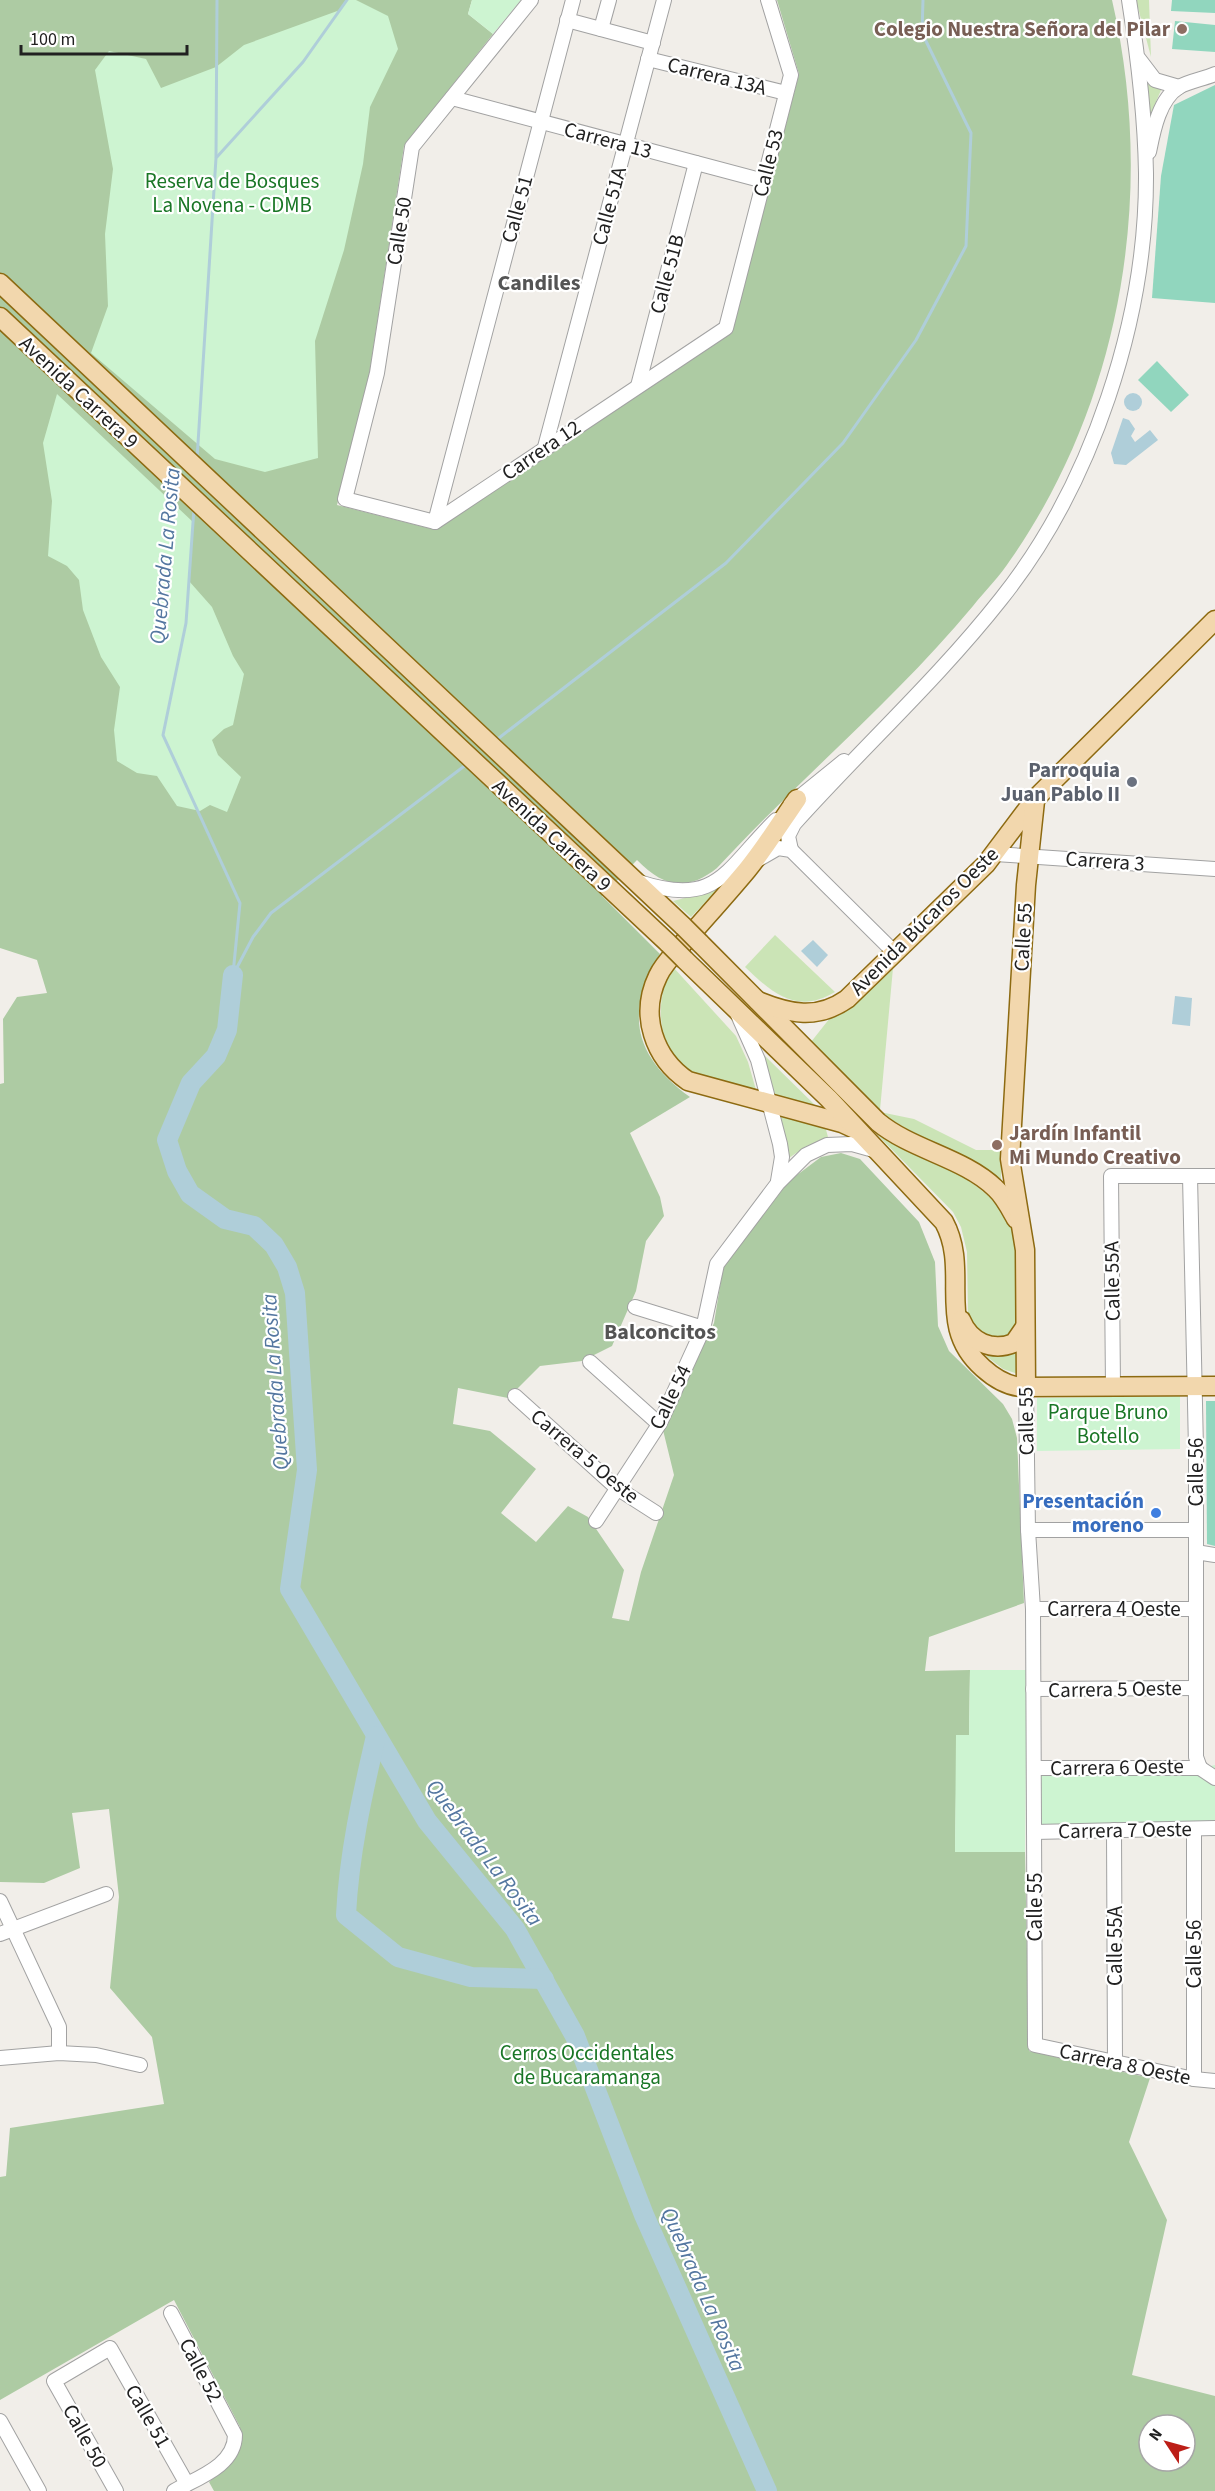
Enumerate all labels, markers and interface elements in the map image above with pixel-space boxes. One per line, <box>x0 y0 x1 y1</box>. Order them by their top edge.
place label: Colegio Nuestra Señora del Pilar <box>874 14 1171 44</box>
scale bar <box>21 18 188 56</box>
marker: Colegio Nuestra Señora del Pilar <box>1175 22 1189 36</box>
text: 100 m <box>30 27 75 52</box>
street label: Carrera 13A <box>664 49 770 103</box>
street label: Carrera 13 <box>561 114 655 166</box>
street label: Calle 53 <box>745 126 791 200</box>
street label: Calle 51A <box>584 163 634 249</box>
park label: Reserva de Bosques La Novena - CDMB <box>145 166 319 220</box>
street label: Calle 51 <box>494 172 540 246</box>
street label: Calle 50 <box>379 195 419 267</box>
street label: Calle 51B <box>642 231 692 317</box>
district label: Candiles <box>497 267 581 299</box>
street label: Avenida Carrera 9 <box>13 329 145 455</box>
street label: Carrera 12 <box>495 412 587 488</box>
water label: Quebrada La Rosita <box>141 466 189 646</box>
place label: Parroquia Juan Pablo II <box>1001 755 1120 809</box>
street label: Avenida Carrera 9 <box>486 772 618 898</box>
marker: Parroquia Juan Pablo II <box>1125 775 1139 789</box>
street label: Avenida Búcaros Oeste <box>843 840 1005 1002</box>
street label: Carrera 3 <box>1064 843 1146 879</box>
street label: Calle 55 <box>1006 902 1040 972</box>
place label: Jardín Infantil Mi Mundo Creativo <box>1009 1118 1181 1172</box>
marker: Jardín Infantil Mi Mundo Creativo <box>990 1138 1004 1152</box>
street label: Calle 55A <box>1096 1240 1128 1321</box>
water label: Quebrada La Rosita <box>253 1292 297 1471</box>
district label: Balconcitos <box>604 1316 716 1348</box>
street label: Calle 54 <box>641 1360 699 1434</box>
street label: Calle 55 <box>1010 1386 1042 1456</box>
park label: Parque Bruno Botello <box>1048 1397 1168 1451</box>
street label: Carrera 5 Oeste <box>524 1402 646 1510</box>
street label: Calle 56 <box>1181 1438 1211 1506</box>
place label: Presentación moreno <box>1022 1486 1144 1540</box>
marker: Presentación moreno <box>1149 1506 1163 1520</box>
street label: Carrera 4 Oeste <box>1047 1594 1181 1624</box>
street label: Carrera 5 Oeste <box>1048 1673 1182 1705</box>
street label: Carrera 6 Oeste <box>1050 1751 1184 1783</box>
water label: Quebrada La Rosita <box>418 1772 550 1933</box>
street label: Carrera 7 Oeste <box>1058 1814 1192 1846</box>
street label: Calle 55 <box>1020 1873 1050 1941</box>
street label: Calle 55A <box>1100 1905 1130 1986</box>
street label: Calle 56 <box>1179 1920 1209 1988</box>
street label: Carrera 8 Oeste <box>1057 2035 1193 2093</box>
park label: Cerros Occidentales de Bucaramanga <box>500 2038 674 2092</box>
water label: Quebrada La Rosita <box>652 2202 754 2377</box>
street label: Calle 52 <box>172 2333 230 2407</box>
street label: Calle 51 <box>118 2379 178 2453</box>
street label: Calle 50 <box>55 2399 115 2473</box>
north arrow <box>1137 2413 1197 2473</box>
text: N <box>1144 2424 1168 2446</box>

